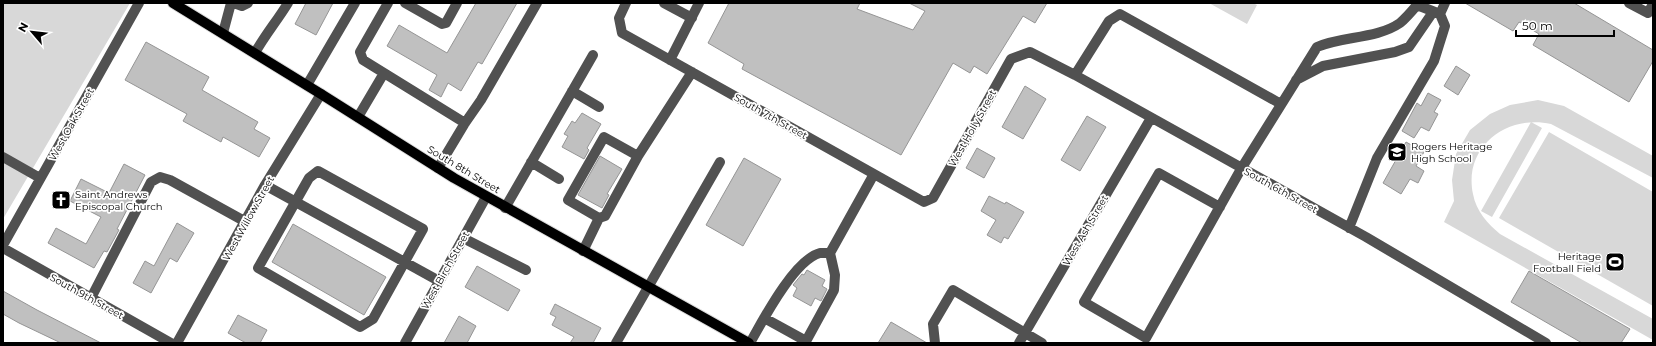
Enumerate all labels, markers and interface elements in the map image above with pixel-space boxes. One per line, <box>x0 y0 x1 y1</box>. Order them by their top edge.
north arrow <box>12 12 52 52</box>
scale bar <box>1516 12 1614 38</box>
text: 50 m <box>1522 18 1553 33</box>
text: N <box>15 20 31 35</box>
street label: West Oak Street <box>46 86 97 163</box>
street label: West Holly Street <box>946 87 999 169</box>
street label: South 7th Street <box>732 91 810 142</box>
place label: Rogers Heritage High School <box>1411 140 1492 165</box>
school or university icon: Rogers Heritage High School <box>1386 141 1408 163</box>
street label: South 8th Street <box>425 143 503 196</box>
street label: South 6th Street <box>1242 165 1320 216</box>
street label: West Willow Street <box>220 174 277 263</box>
place label: Saint Andrews Episcopal Church <box>75 188 163 213</box>
church icon: Saint Andrews Episcopal Church <box>50 189 72 211</box>
street label: West Ash Street <box>1060 192 1111 268</box>
street label: West Birch Street <box>419 229 472 312</box>
place label: Heritage Football Field <box>1533 250 1601 275</box>
sports icon: Heritage Football Field <box>1604 251 1626 273</box>
street label: South 9th Street <box>48 271 126 322</box>

